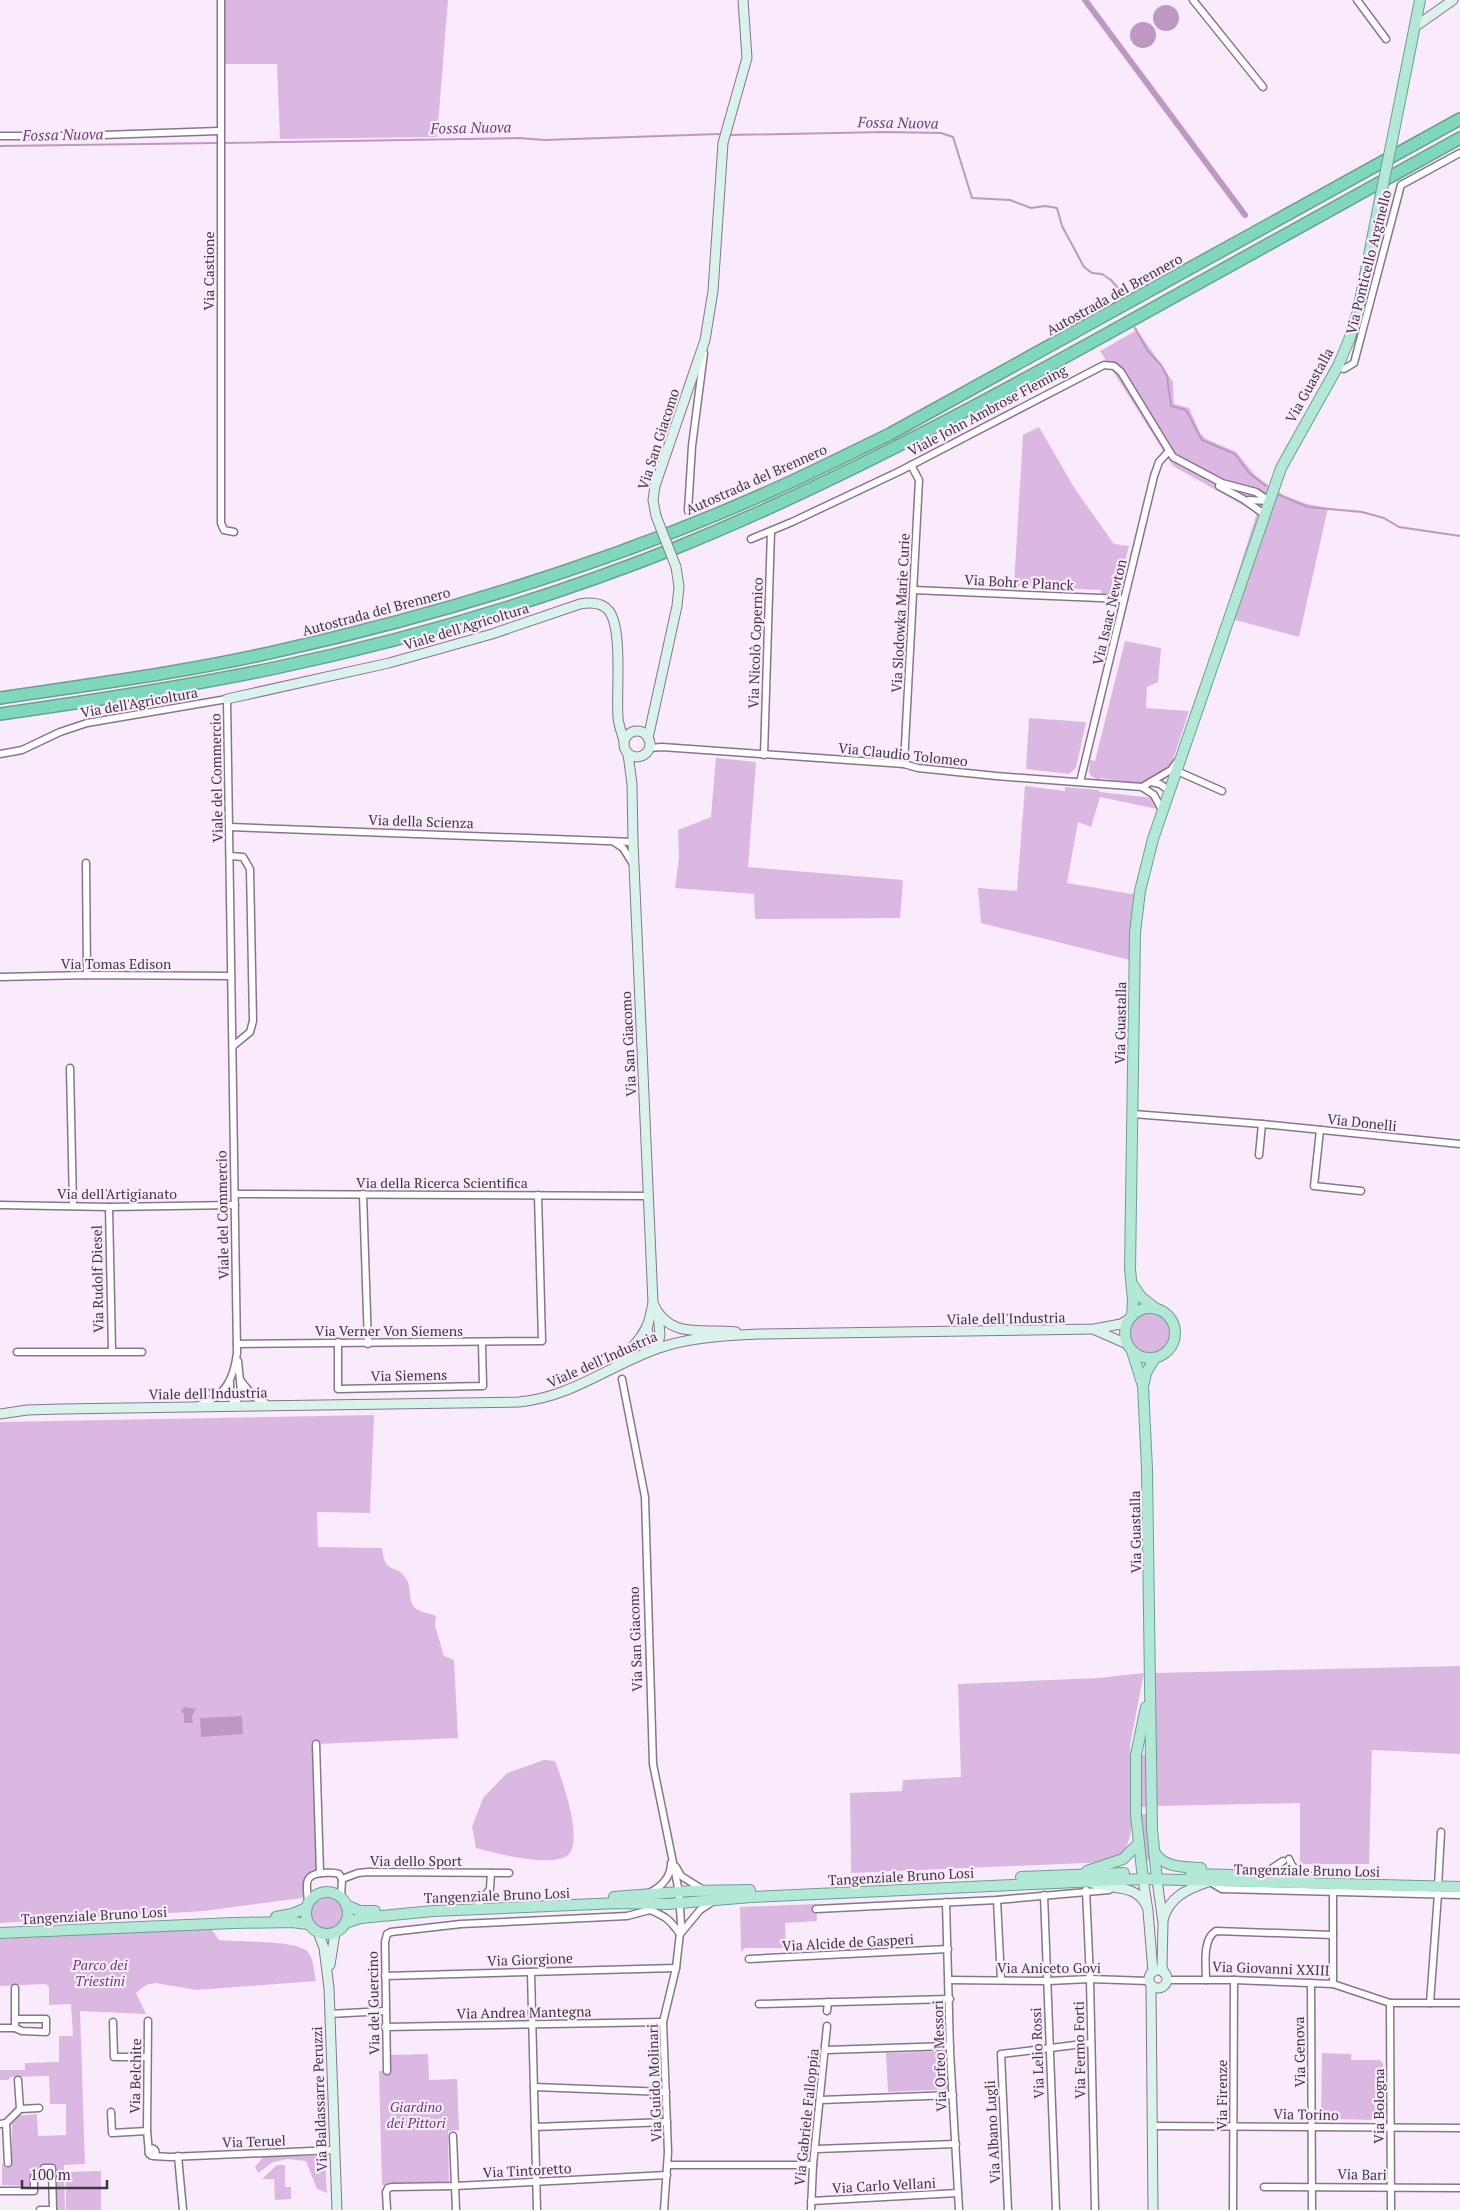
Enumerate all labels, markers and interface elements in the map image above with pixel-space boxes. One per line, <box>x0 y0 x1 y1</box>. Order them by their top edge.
water label: Fossa Nuova <box>856 111 939 133</box>
water label: Fossa Nuova <box>429 116 512 138</box>
water label: Fossa Nuova <box>21 123 104 145</box>
street label: Via Ponticello Arginello <box>1341 188 1395 336</box>
street label: Via Castione <box>199 232 218 310</box>
street label: Autostrada del Brennero <box>1043 249 1186 339</box>
street label: Via Guastalla <box>1281 344 1337 426</box>
street label: Viale John Ambrose Fleming <box>904 360 1070 460</box>
street label: Via San Giacomo <box>633 386 683 492</box>
street label: Autostrada del Brennero <box>682 439 830 519</box>
street label: Via Slodowka Marie Curie <box>886 533 914 693</box>
street label: Via Isaac Newton <box>1088 557 1131 667</box>
street label: Via Bohr e Planck <box>964 570 1075 594</box>
street label: Via Nicolò Copernico <box>743 577 767 709</box>
street label: Autostrada del Brennero <box>300 582 452 640</box>
street label: Viale dell'Agricoltura <box>401 598 531 654</box>
street label: Via dell'Agricoltura <box>79 682 199 722</box>
street label: Viale del Commercio <box>205 713 227 843</box>
street label: Via Claudio Tolomeo <box>837 738 969 770</box>
street label: Via della Scienza <box>368 810 474 832</box>
street label: Via Tomas Edison <box>61 954 172 973</box>
street label: Via Guastalla <box>1110 981 1130 1065</box>
street label: Via San Giacomo <box>616 991 640 1097</box>
street label: Via Donelli <box>1326 1109 1398 1135</box>
street label: Viale del Commercio <box>211 1150 233 1280</box>
street label: Via della Ricerca Scientifica <box>356 1173 528 1192</box>
street label: Via dell'Artigianato <box>57 1184 177 1203</box>
street label: Via Rudolf Diesel <box>87 1225 107 1333</box>
street label: Viale dell'Industria <box>946 1307 1066 1329</box>
street label: Via Verner Von Siemens <box>315 1321 463 1340</box>
street label: Viale dell'Industria <box>544 1326 660 1392</box>
street label: Via Siemens <box>371 1365 447 1385</box>
street label: Viale dell'Industria <box>148 1382 268 1404</box>
street label: Via Guastalla <box>1125 1490 1145 1574</box>
street label: Via San Giacomo <box>624 1586 646 1692</box>
street label: Via dello Sport <box>370 1851 463 1870</box>
street label: Tangenziale Bruno Losi <box>1234 1859 1380 1881</box>
street label: Tangenziale Bruno Losi <box>827 1863 975 1889</box>
street label: Tangenziale Bruno Losi <box>424 1883 570 1907</box>
street label: Tangenziale Bruno Losi <box>20 1902 168 1928</box>
street label: Via Alcide de Gasperi <box>781 1929 915 1955</box>
street label: Via Giorgione <box>487 1948 573 1970</box>
street label: Via del Guercino <box>363 1951 383 2055</box>
park label: Parco dei Triestini <box>71 1955 128 1990</box>
street label: Via Giovanni XXIII <box>1212 1956 1330 1980</box>
street label: Via Aniceto Govi <box>997 1958 1101 1977</box>
street label: Via Orfeo Messori <box>928 2000 950 2112</box>
street label: Via Andrea Mantegna <box>456 2001 592 2023</box>
street label: Via Fermo Forti <box>1069 2001 1089 2099</box>
street label: Via Lelio Rossi <box>1026 2007 1048 2099</box>
street label: Via Genova <box>1289 2016 1309 2088</box>
street label: Via Guido Molinari <box>642 2024 666 2142</box>
street label: Via Baldassarre Peruzzi <box>307 2026 331 2172</box>
street label: Via Belchite <box>125 2038 145 2114</box>
street label: Via Gabriele Falloppia <box>789 2047 823 2187</box>
street label: Via Firenze <box>1212 2060 1231 2130</box>
street label: Via Bologna <box>1369 2068 1388 2144</box>
street label: Via Albano Lugli <box>980 2080 1004 2184</box>
park label: Giardino dei Pittori <box>386 2097 446 2132</box>
street label: Via Torino <box>1273 2104 1339 2124</box>
street label: Via Teruel <box>222 2130 286 2152</box>
scale bar <box>22 2158 108 2190</box>
street label: Via Tintoretto <box>482 2158 572 2182</box>
text: 100 m <box>30 2164 71 2184</box>
street label: Via Bari <box>1337 2164 1387 2184</box>
street label: Via Carlo Vellani <box>832 2173 936 2197</box>

